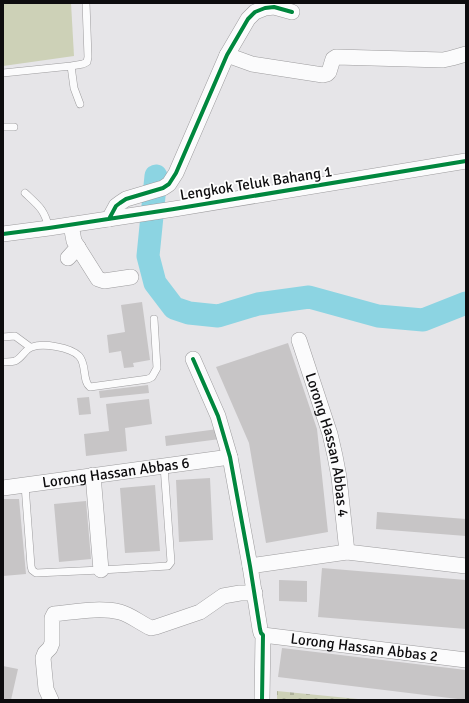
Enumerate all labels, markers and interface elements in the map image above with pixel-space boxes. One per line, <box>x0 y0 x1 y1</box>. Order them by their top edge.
street label: Lengkok Teluk Bahang 1 <box>179 162 333 204</box>
street label: Lorong Hassan Abbas 4 <box>301 370 352 518</box>
street label: Lorong Hassan Abbas 6 <box>41 454 191 492</box>
street label: Lorong Hassan Abbas 2 <box>290 629 439 665</box>

